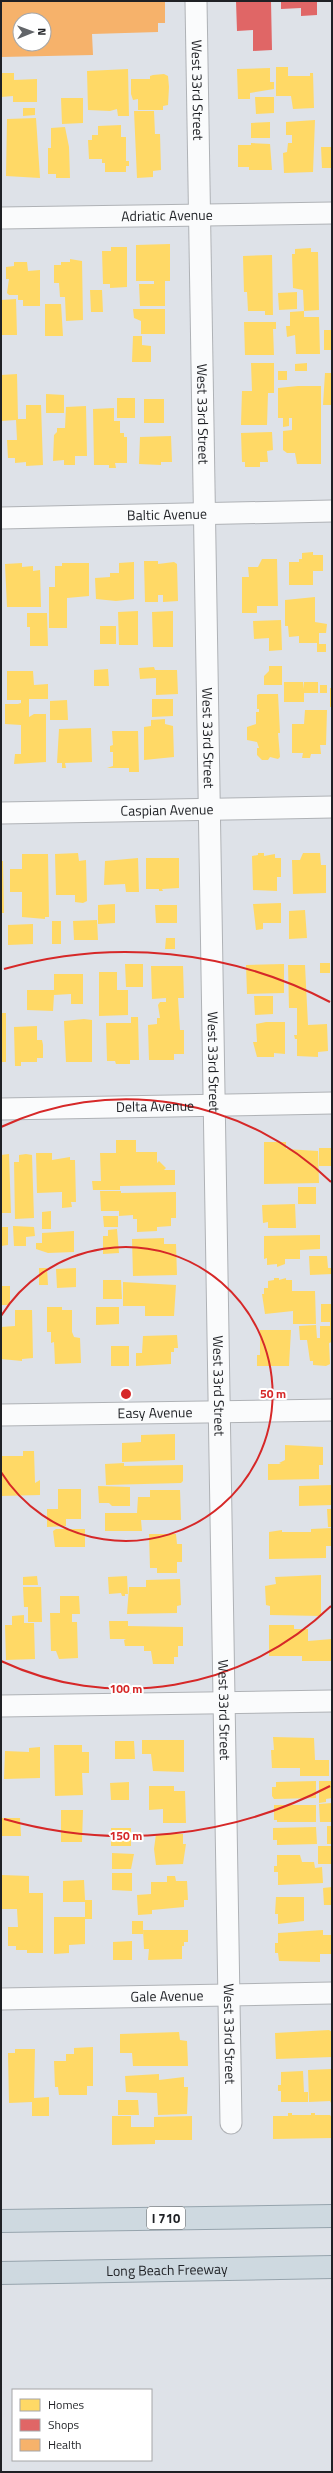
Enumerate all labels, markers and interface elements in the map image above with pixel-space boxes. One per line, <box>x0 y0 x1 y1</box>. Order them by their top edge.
north arrow <box>12 12 52 52</box>
text: N <box>34 28 50 36</box>
street label: West 33rd Street <box>187 39 209 141</box>
street label: Adriatic Avenue <box>121 204 213 226</box>
street label: West 33rd Street <box>192 363 215 465</box>
street label: Baltic Avenue <box>127 503 207 525</box>
street label: West 33rd Street <box>197 687 220 789</box>
street label: Caspian Avenue <box>120 798 214 821</box>
street label: West 33rd Street <box>203 1011 225 1112</box>
street label: Delta Avenue <box>116 1095 194 1117</box>
street label: West 33rd Street <box>208 1335 231 1436</box>
text: 50 m <box>260 1384 286 1403</box>
centre of rings <box>119 1387 133 1401</box>
street label: Easy Avenue <box>117 1401 193 1423</box>
street label: West 33rd Street <box>213 1659 236 1760</box>
text: 100 m <box>110 1679 142 1698</box>
text: 150 m <box>110 1826 142 1845</box>
street label: West 33rd Street <box>219 1983 241 2084</box>
street label: Gale Avenue <box>130 1984 204 2007</box>
road number: I 710 <box>147 2207 185 2229</box>
street label: Long Beach Freeway <box>106 2258 228 2281</box>
legend <box>12 2389 152 2461</box>
text: Homes <box>48 2395 84 2414</box>
text: Shops <box>48 2415 80 2434</box>
text: Health <box>48 2435 82 2454</box>

